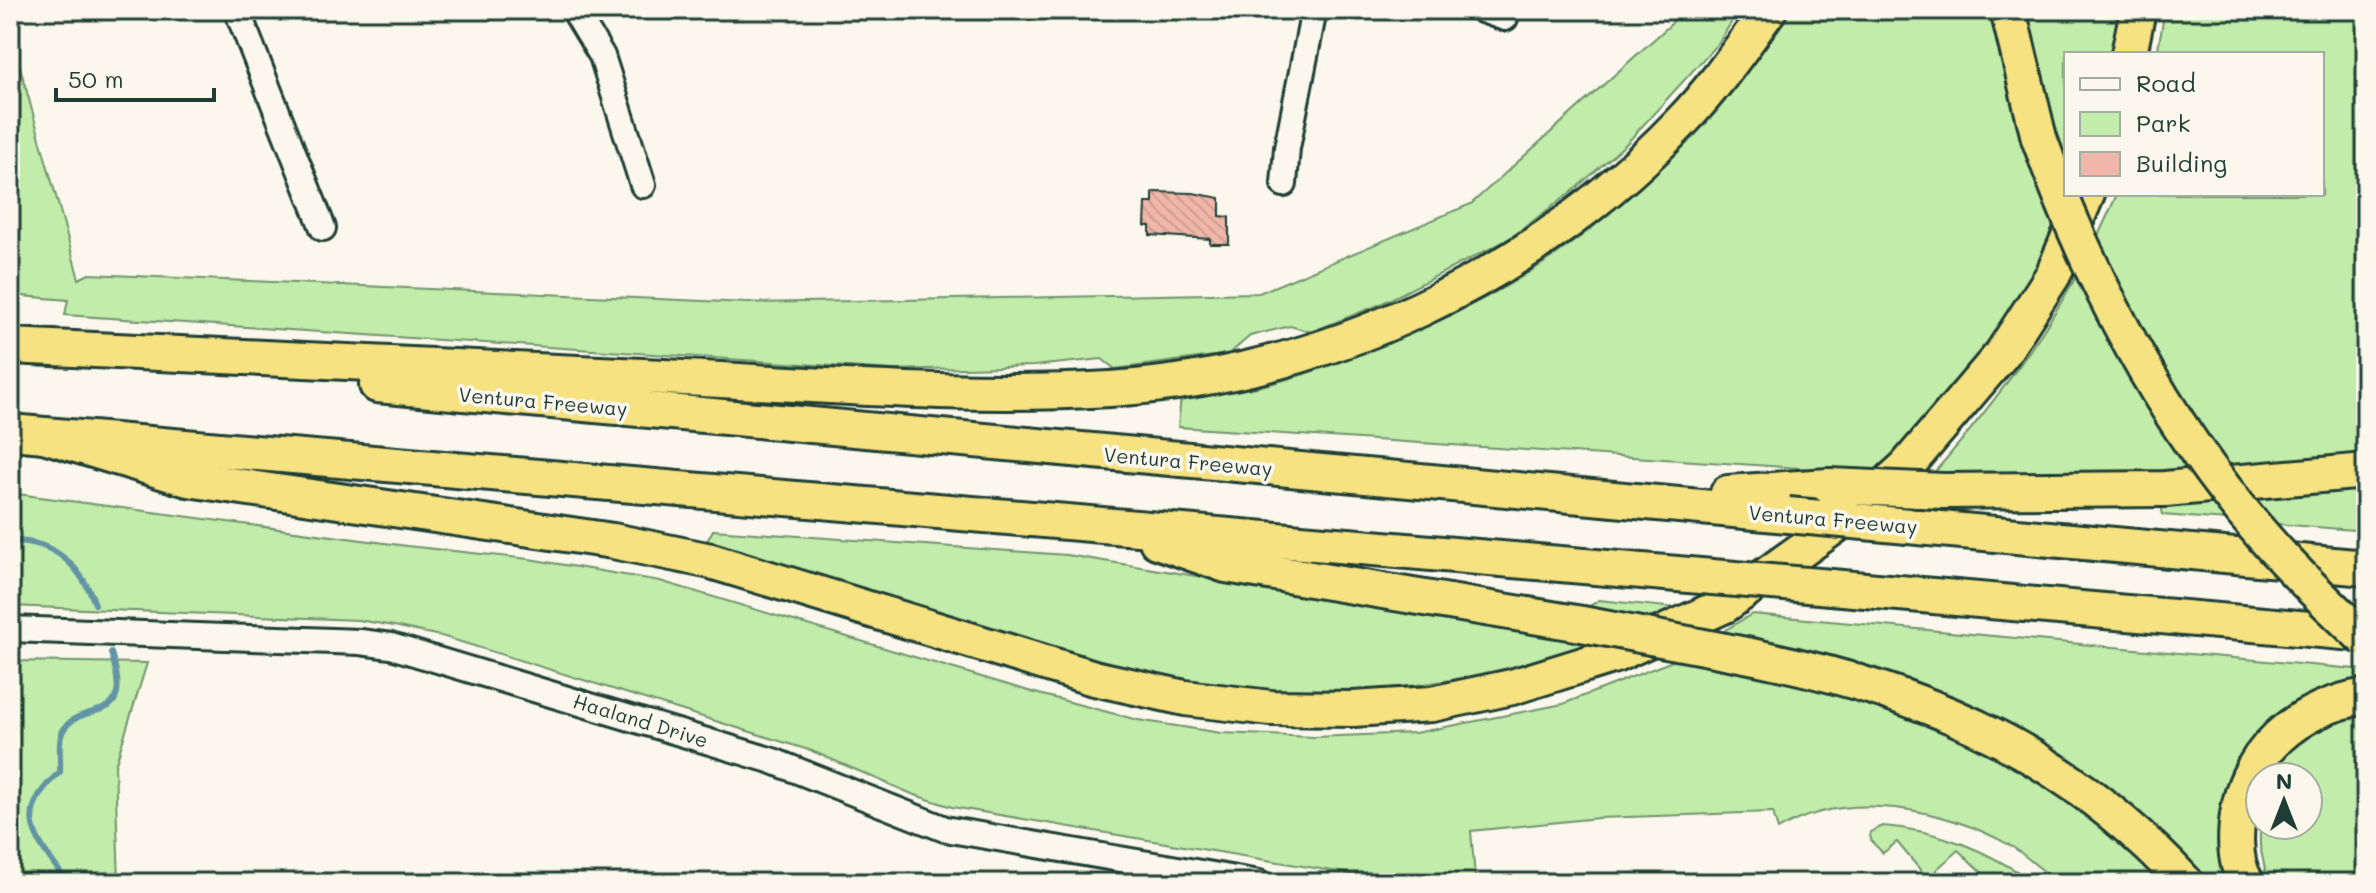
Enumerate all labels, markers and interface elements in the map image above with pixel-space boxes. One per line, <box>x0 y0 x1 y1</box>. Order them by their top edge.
scale bar <box>56 52 214 102</box>
legend <box>2064 52 2324 196</box>
text: 50 m <box>68 63 124 94</box>
text: Road <box>2136 67 2196 98</box>
text: Park <box>2136 107 2190 138</box>
text: Building <box>2136 147 2227 178</box>
street label: Ventura Freeway <box>458 381 628 421</box>
street label: Ventura Freeway <box>1103 441 1273 481</box>
street label: Ventura Freeway <box>1748 499 1918 539</box>
street label: Haaland Drive <box>570 687 712 753</box>
north arrow <box>2244 761 2324 841</box>
text: N <box>2276 766 2292 795</box>

